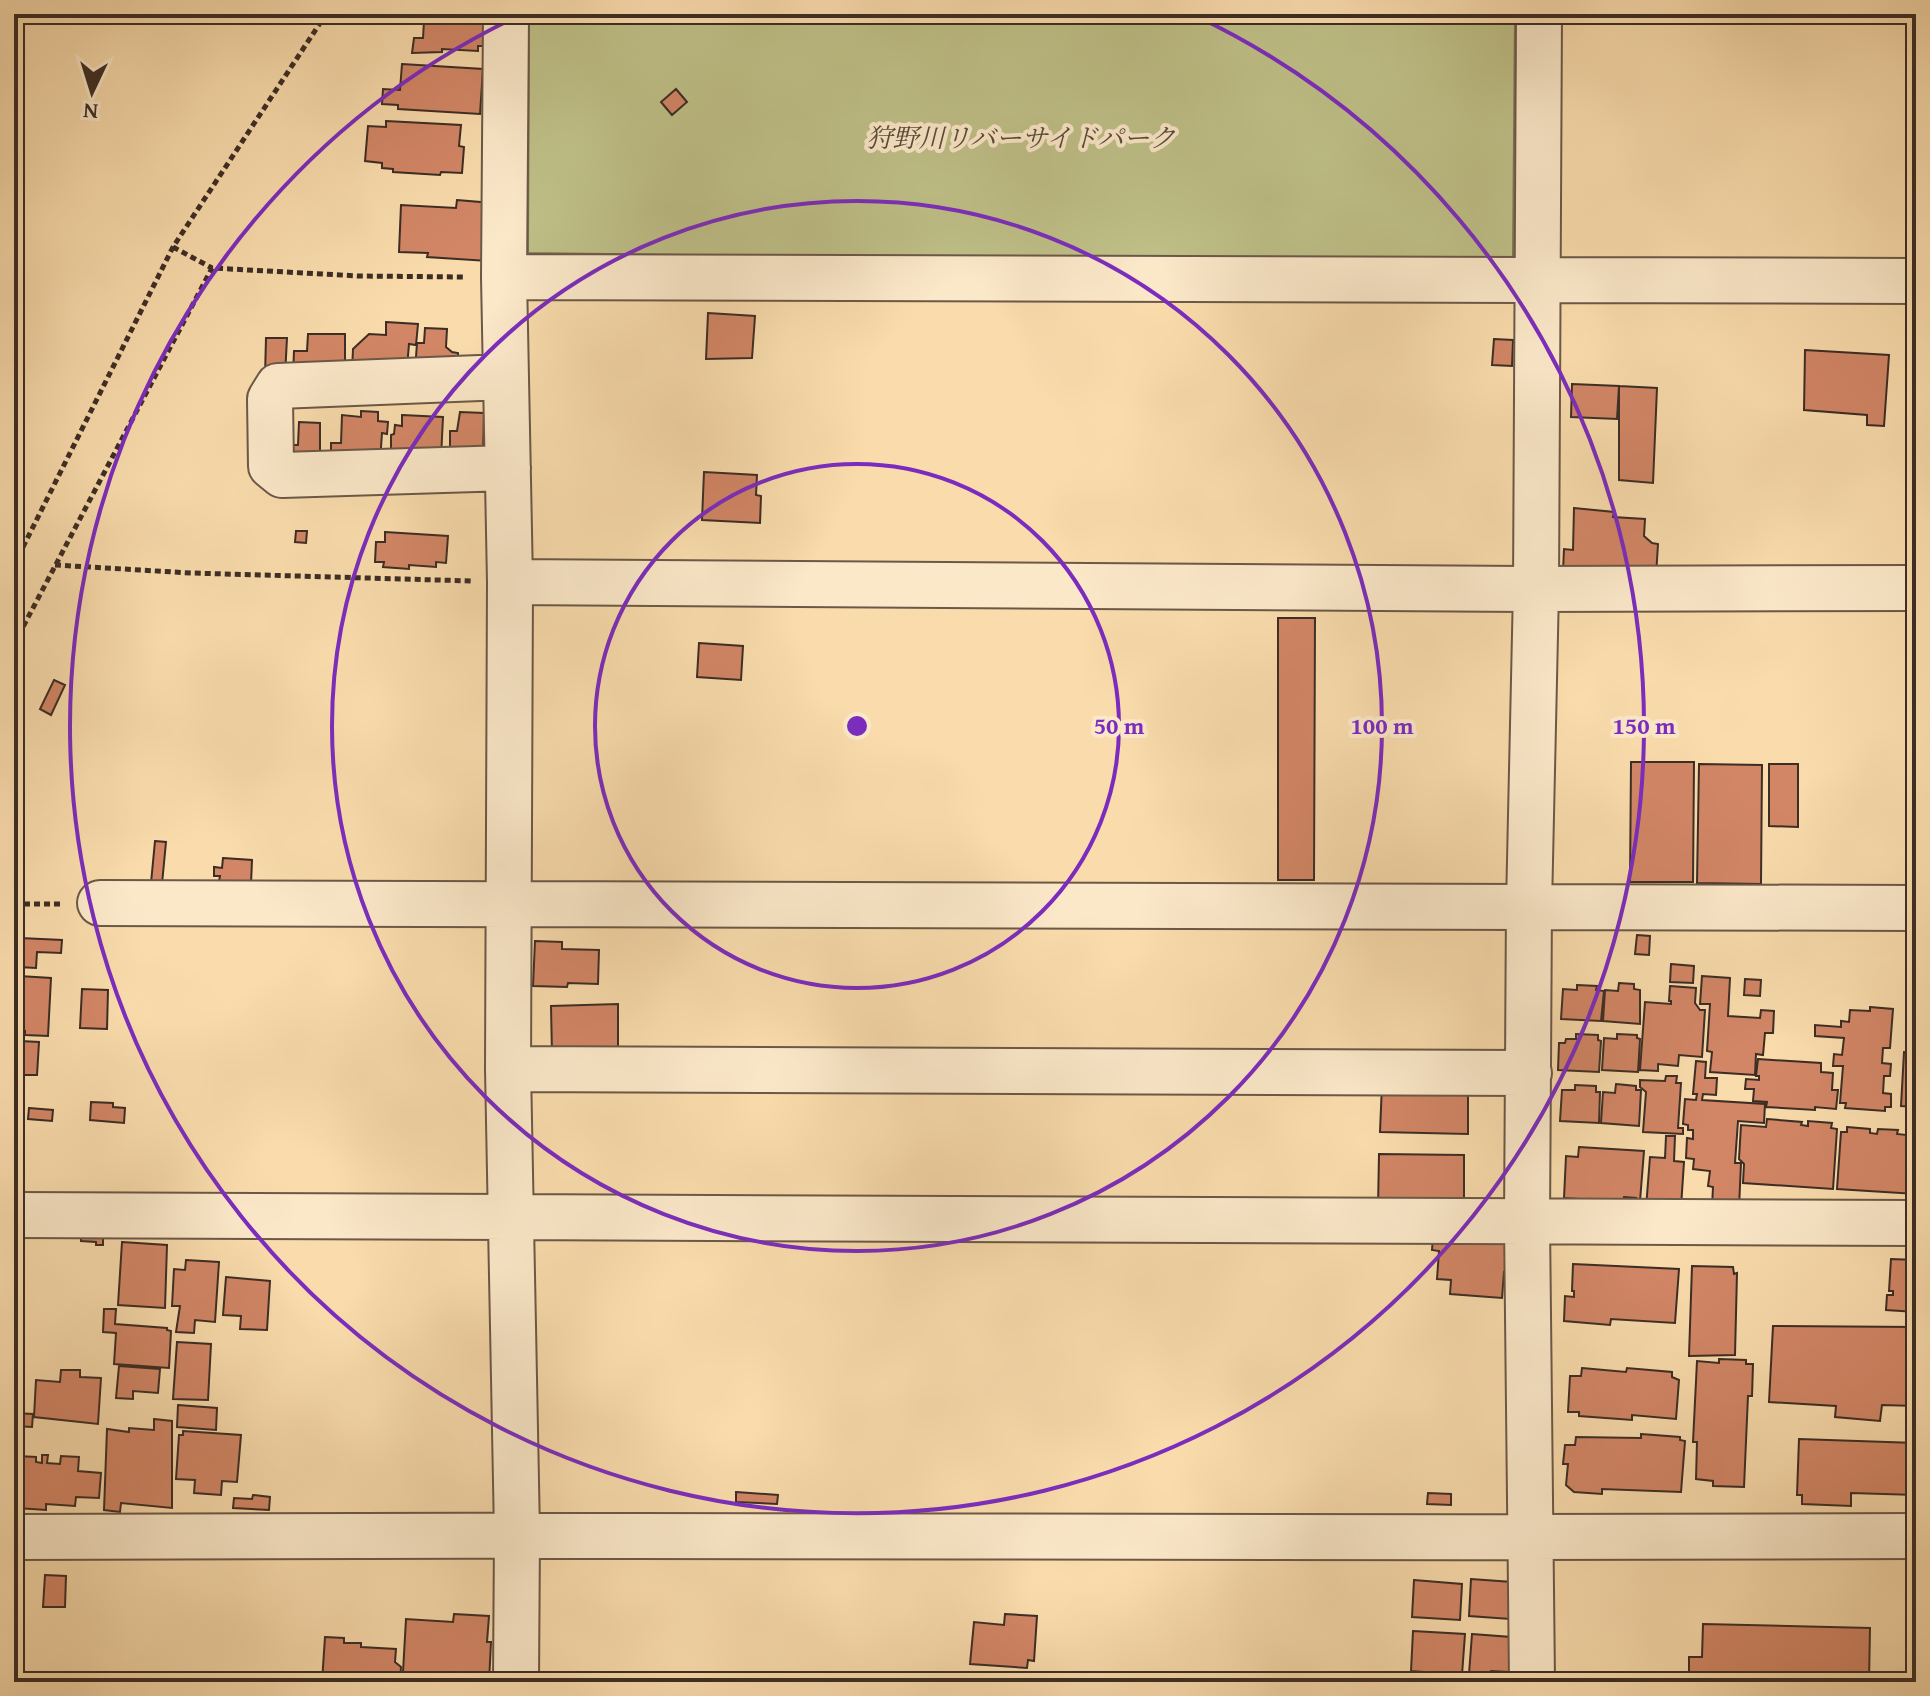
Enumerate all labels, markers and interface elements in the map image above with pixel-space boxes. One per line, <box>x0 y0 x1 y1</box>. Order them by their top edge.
north arrow <box>52 52 132 132</box>
text: N <box>82 95 99 128</box>
park label: 狩野川リバーサイドパーク <box>867 118 1175 157</box>
text: 50 m <box>1094 708 1145 743</box>
text: 100 m <box>1350 708 1414 743</box>
text: 150 m <box>1612 708 1676 743</box>
centre of rings <box>843 712 871 740</box>

